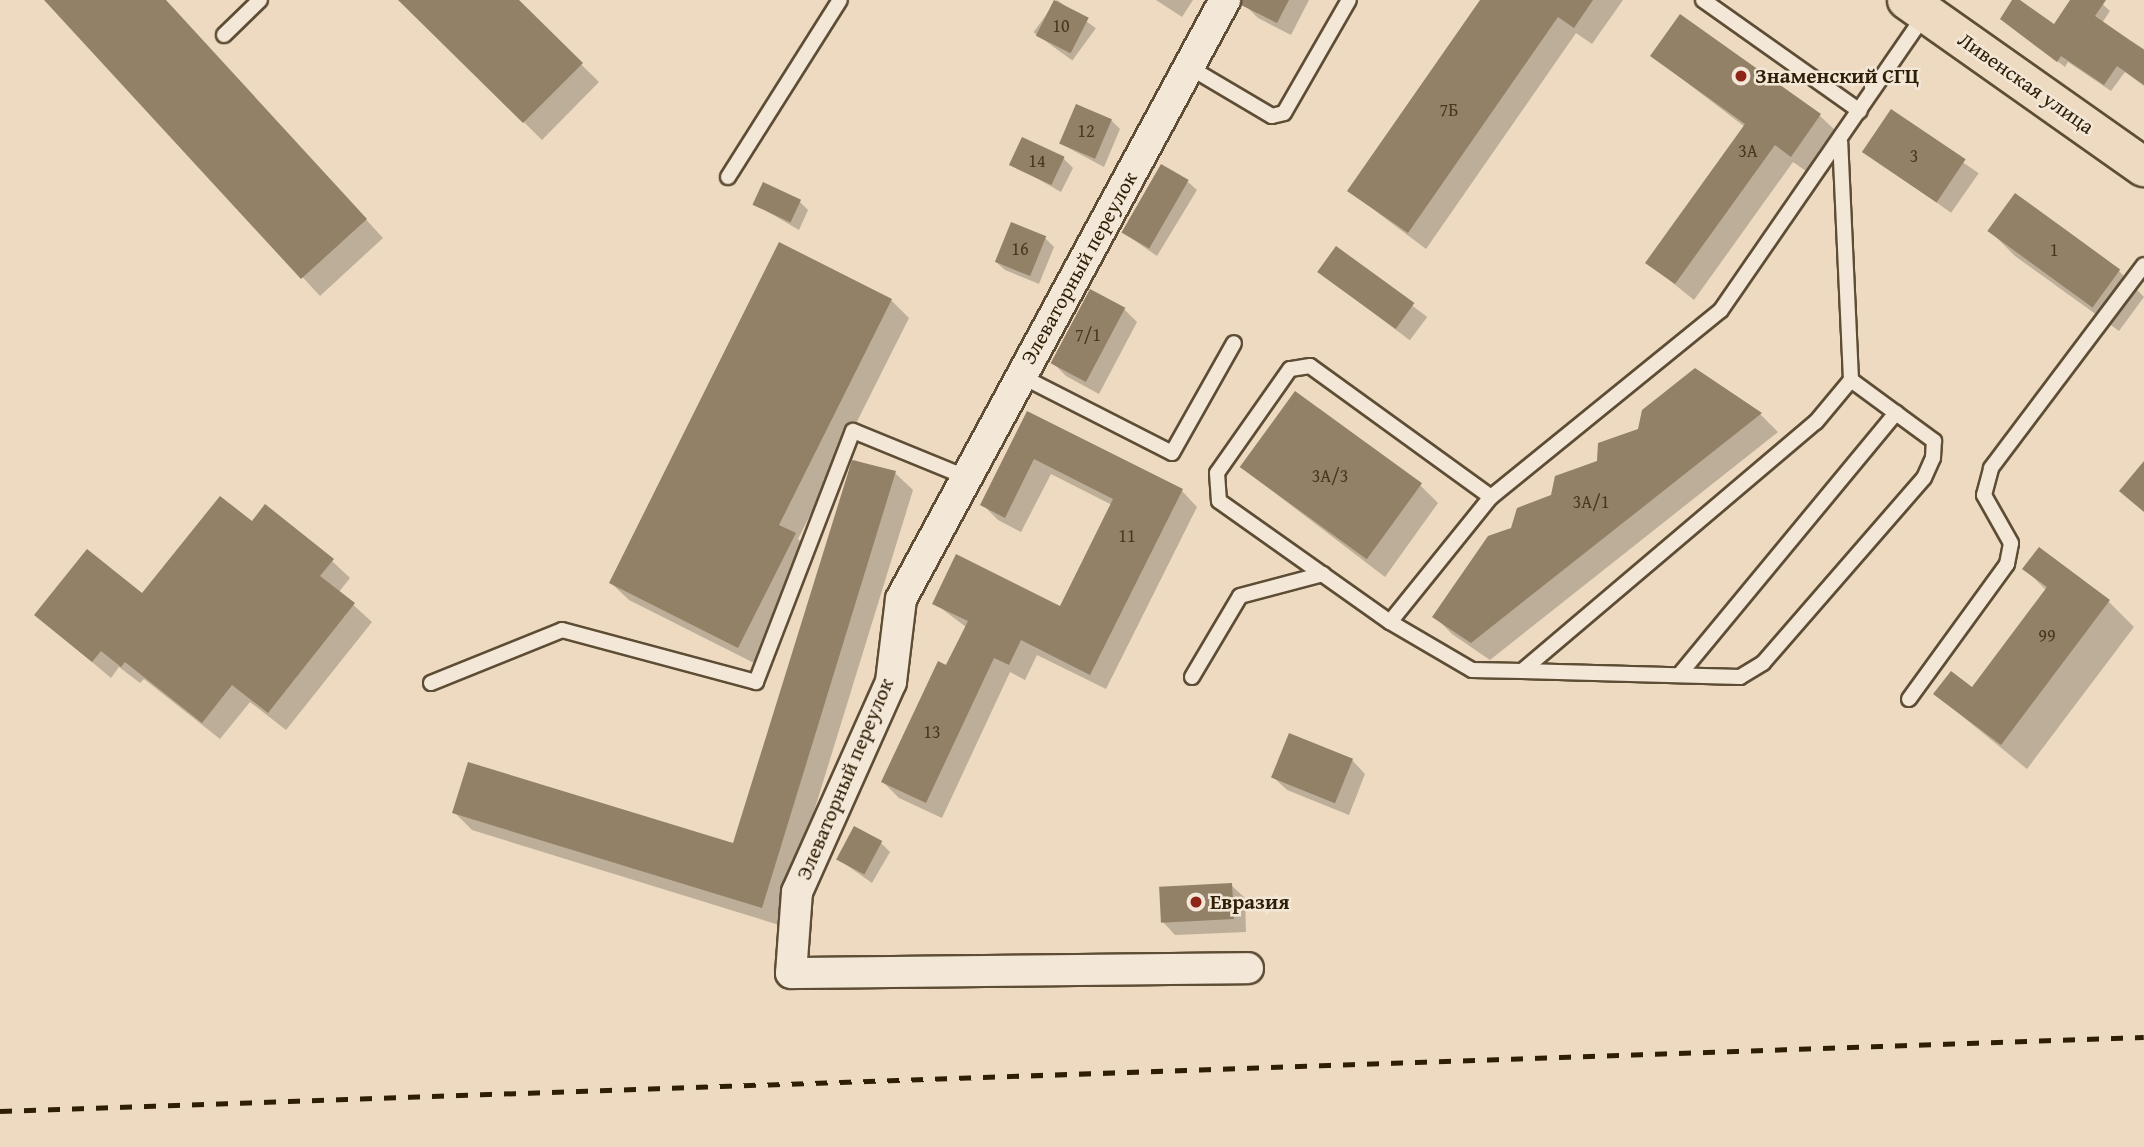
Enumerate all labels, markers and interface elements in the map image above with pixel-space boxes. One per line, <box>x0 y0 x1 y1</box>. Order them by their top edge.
house number: 10 <box>1052 15 1070 37</box>
street label: Ливенская улица <box>1953 27 2099 139</box>
place label: Знаменский СГЦ <box>1755 63 1919 89</box>
marker: Знаменский СГЦ <box>1733 68 1749 84</box>
house number: 7Б <box>1440 99 1458 121</box>
house number: 12 <box>1077 120 1095 142</box>
house number: 3А <box>1738 140 1758 162</box>
house number: 3 <box>1910 145 1918 167</box>
house number: 14 <box>1028 150 1046 172</box>
street label: Элеваторный переулок <box>1015 167 1143 369</box>
house number: 16 <box>1011 238 1029 260</box>
house number: 1 <box>2050 239 2058 261</box>
house number: 7/1 <box>1075 324 1101 346</box>
house number: 3А/3 <box>1312 465 1348 487</box>
house number: 3А/1 <box>1573 491 1609 513</box>
house number: 11 <box>1118 525 1136 547</box>
house number: 99 <box>2038 625 2056 647</box>
street label: Элеваторный переулок <box>791 674 899 884</box>
house number: 13 <box>923 721 941 743</box>
place label: Евразия <box>1210 889 1289 915</box>
marker: Евразия <box>1188 894 1204 910</box>

